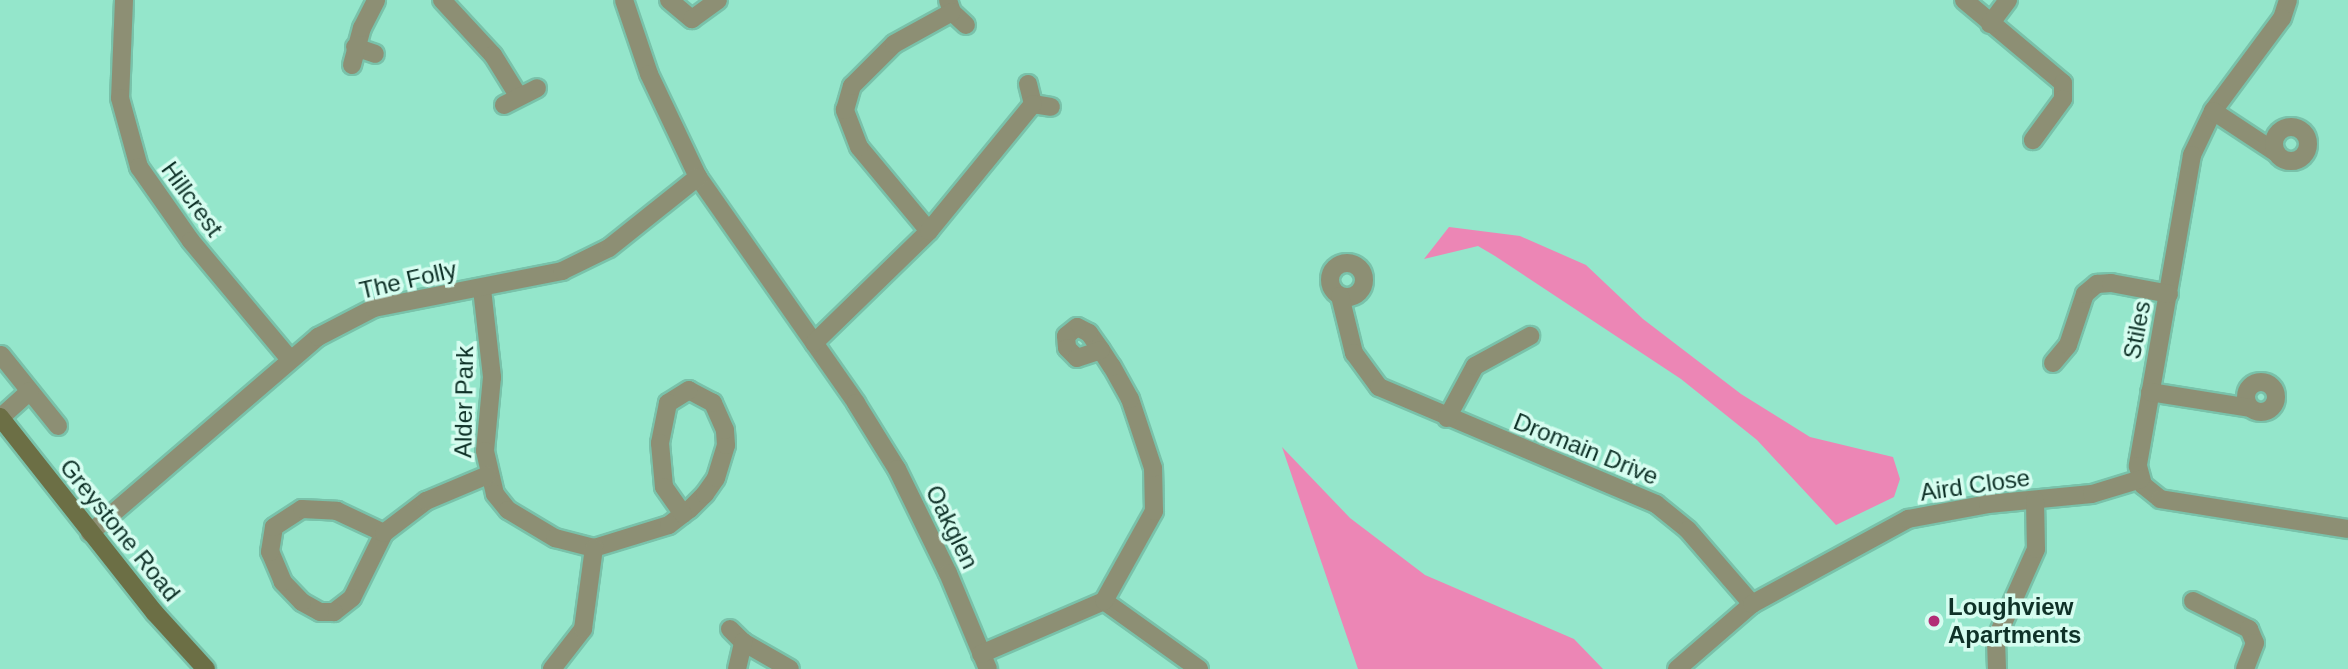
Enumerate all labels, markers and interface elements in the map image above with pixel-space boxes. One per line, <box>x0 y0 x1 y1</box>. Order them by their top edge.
street label: Hillcrest <box>155 156 229 242</box>
street label: The Folly <box>357 255 459 305</box>
street label: Stiles <box>2117 298 2157 362</box>
street label: Alder Park <box>449 346 479 458</box>
street label: Dromain Drive <box>1510 407 1662 491</box>
street label: Greystone Road <box>54 453 186 607</box>
street label: Aird Close <box>1918 463 2032 507</box>
street label: Oakglen <box>919 481 985 573</box>
place label: Loughview Apartments <box>1948 593 2081 649</box>
marker: Loughview Apartments <box>1926 613 1942 629</box>

